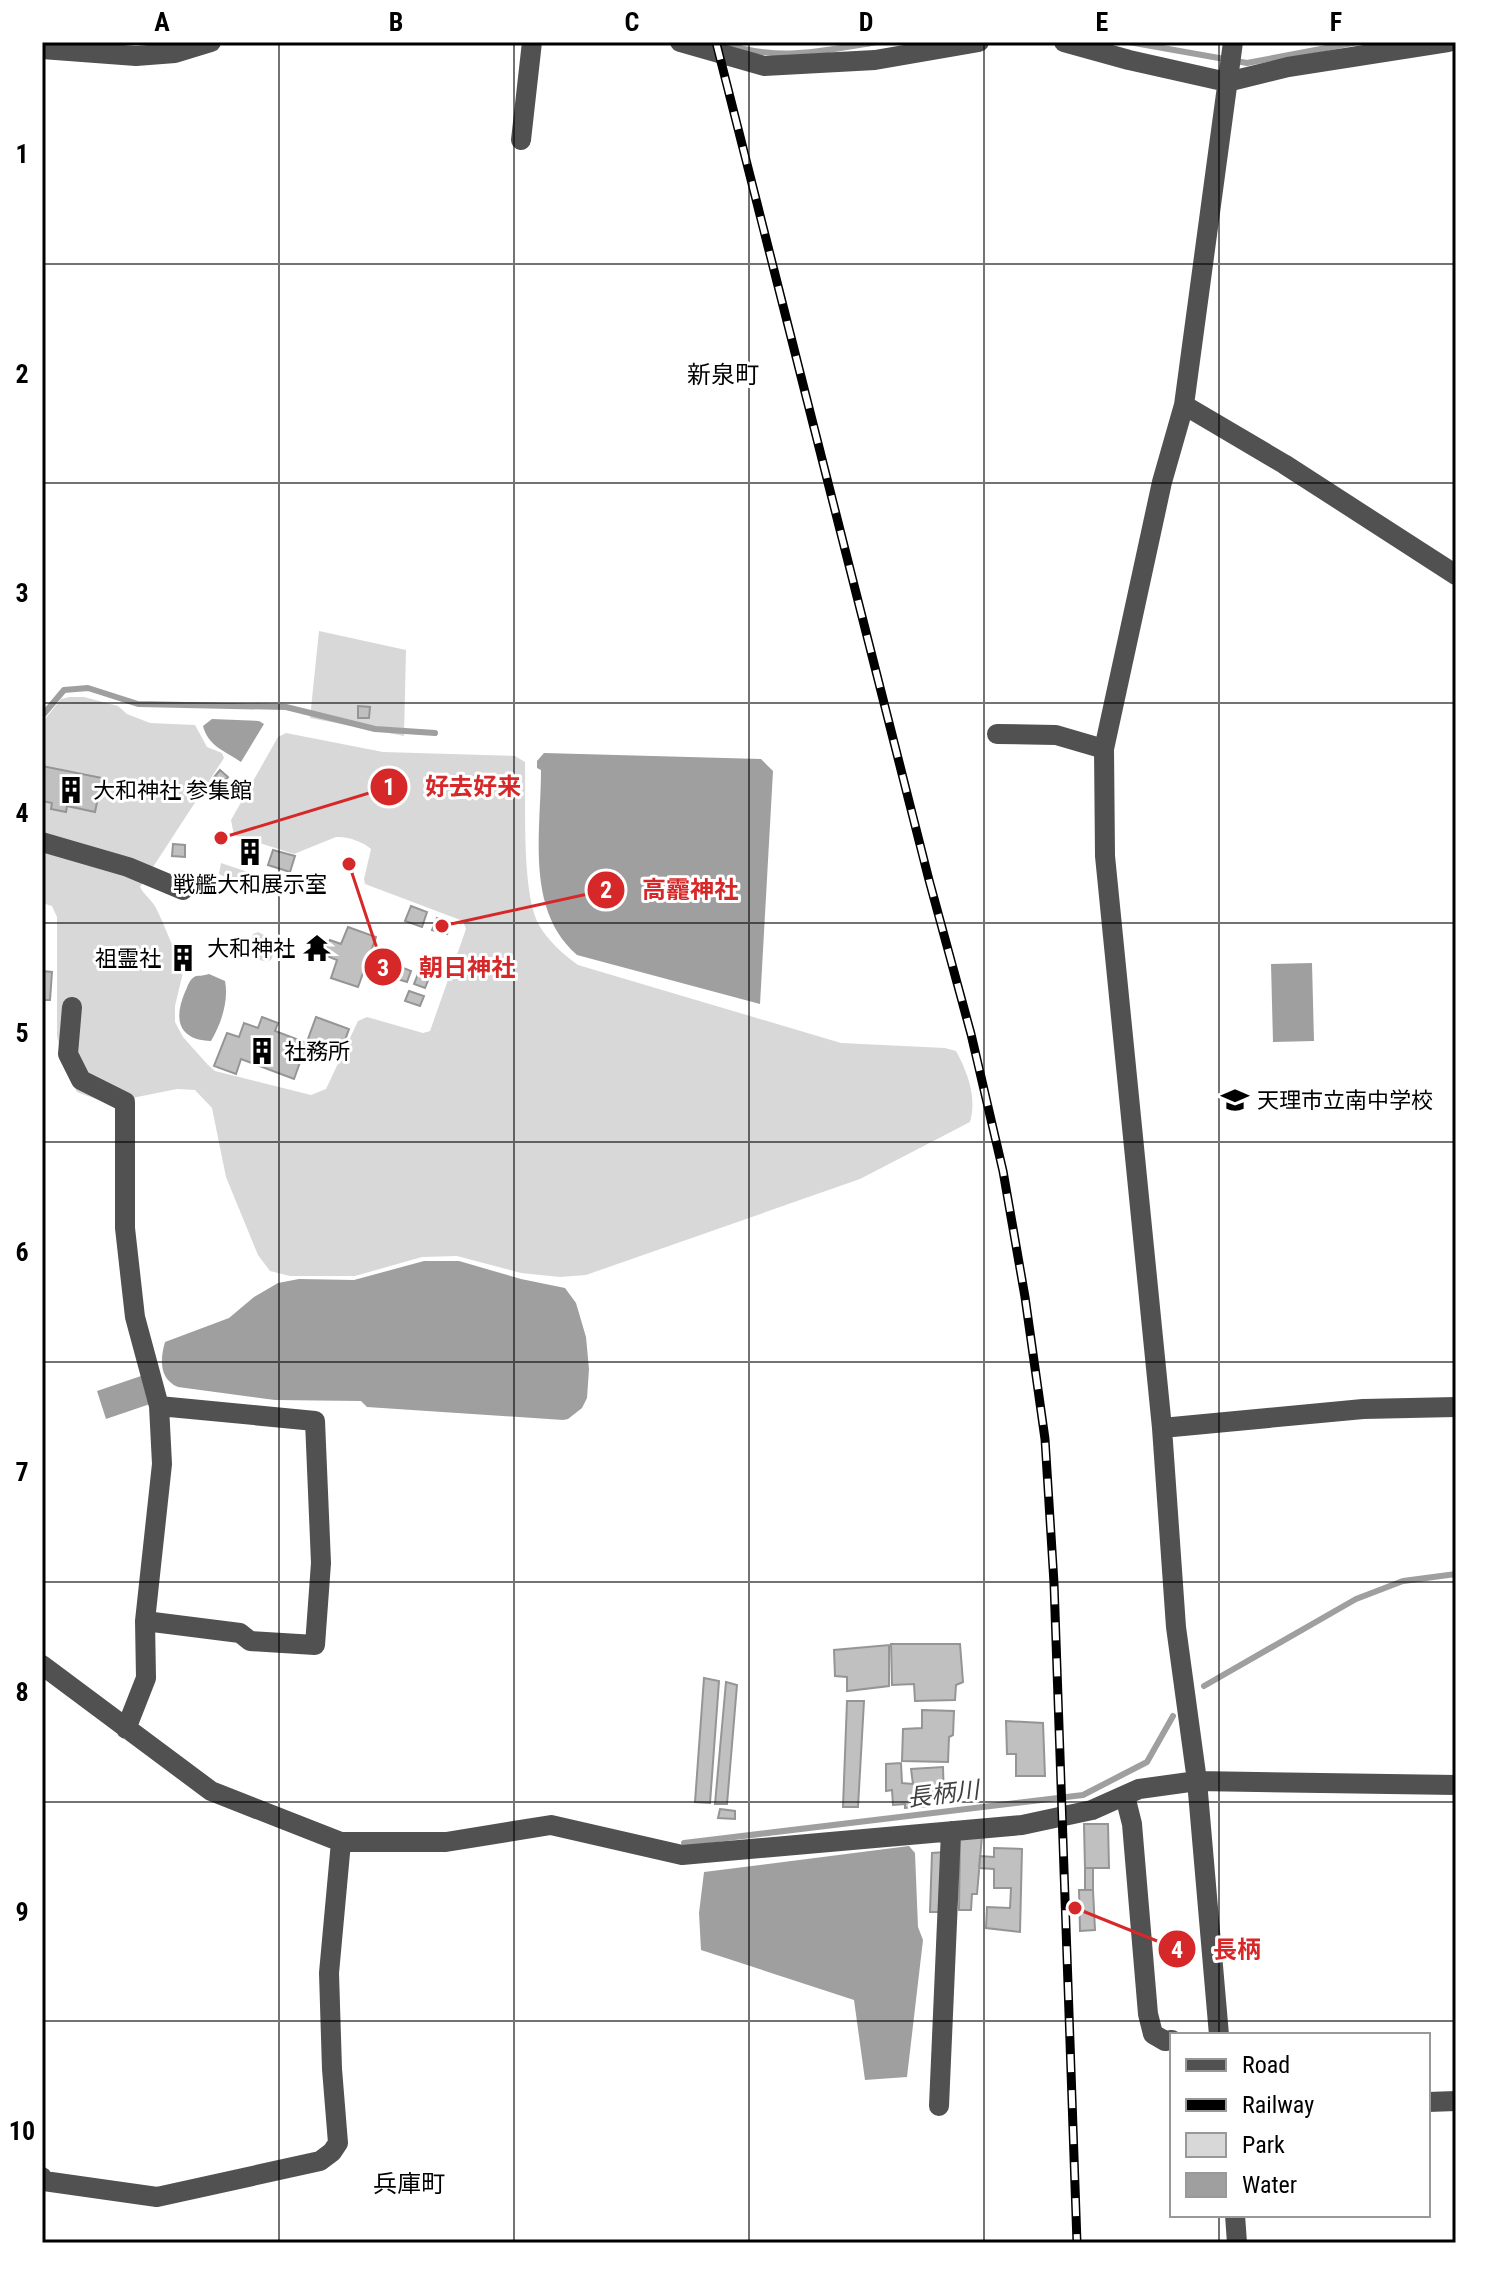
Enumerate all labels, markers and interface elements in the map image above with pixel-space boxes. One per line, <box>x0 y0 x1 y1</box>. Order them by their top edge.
text: A <box>154 7 170 37</box>
text: B <box>389 7 403 37</box>
text: C <box>625 7 640 37</box>
text: D <box>859 7 873 37</box>
text: E <box>1096 7 1109 37</box>
text: F <box>1330 7 1342 37</box>
text: 1 <box>15 139 29 169</box>
text: 2 <box>15 359 29 389</box>
district label: 新泉町 <box>687 361 759 389</box>
text: 3 <box>15 578 29 608</box>
callout: 好去好来 <box>369 763 537 811</box>
text: 1 <box>383 773 395 801</box>
text: 好去好来 <box>425 773 521 801</box>
building icon: 大和神社 参集館 <box>56 775 86 805</box>
place label: 大和神社 参集館 <box>93 778 252 803</box>
text: 4 <box>15 798 29 828</box>
building icon: 戦艦大和展示室 <box>235 837 265 867</box>
callout: 高龗神社 <box>586 866 754 914</box>
place label: 戦艦大和展示室 <box>173 872 327 897</box>
text: 2 <box>600 876 612 904</box>
text: 高龗神社 <box>642 876 738 904</box>
temple icon: 大和神社 <box>302 933 332 963</box>
place label: 大和神社 <box>207 936 295 961</box>
building icon: 祖霊社 <box>168 943 198 973</box>
callout: 朝日神社 <box>363 943 531 991</box>
place label: 祖霊社 <box>95 946 161 971</box>
text: 3 <box>377 954 389 982</box>
text: 朝日神社 <box>419 954 515 982</box>
text: 5 <box>15 1018 29 1048</box>
building icon: 社務所 <box>247 1036 277 1066</box>
place label: 社務所 <box>284 1039 350 1064</box>
school or university icon: 天理市立南中学校 <box>1220 1085 1250 1115</box>
place label: 天理市立南中学校 <box>1257 1088 1433 1113</box>
text: 6 <box>15 1237 29 1267</box>
text: 7 <box>15 1457 29 1487</box>
text: 8 <box>15 1677 29 1707</box>
water label: 長柄川 <box>906 1775 983 1812</box>
text: 9 <box>15 1897 29 1927</box>
callout: 長柄 <box>1157 1925 1277 1973</box>
text: 4 <box>1171 1936 1183 1964</box>
text: 長柄 <box>1213 1936 1261 1964</box>
legend <box>1170 2033 1430 2217</box>
text: Road <box>1242 2051 1290 2079</box>
text: Railway <box>1242 2091 1314 2119</box>
text: 10 <box>9 2116 35 2146</box>
text: Park <box>1242 2131 1285 2159</box>
district label: 兵庫町 <box>373 2170 445 2198</box>
text: Water <box>1242 2171 1297 2199</box>

